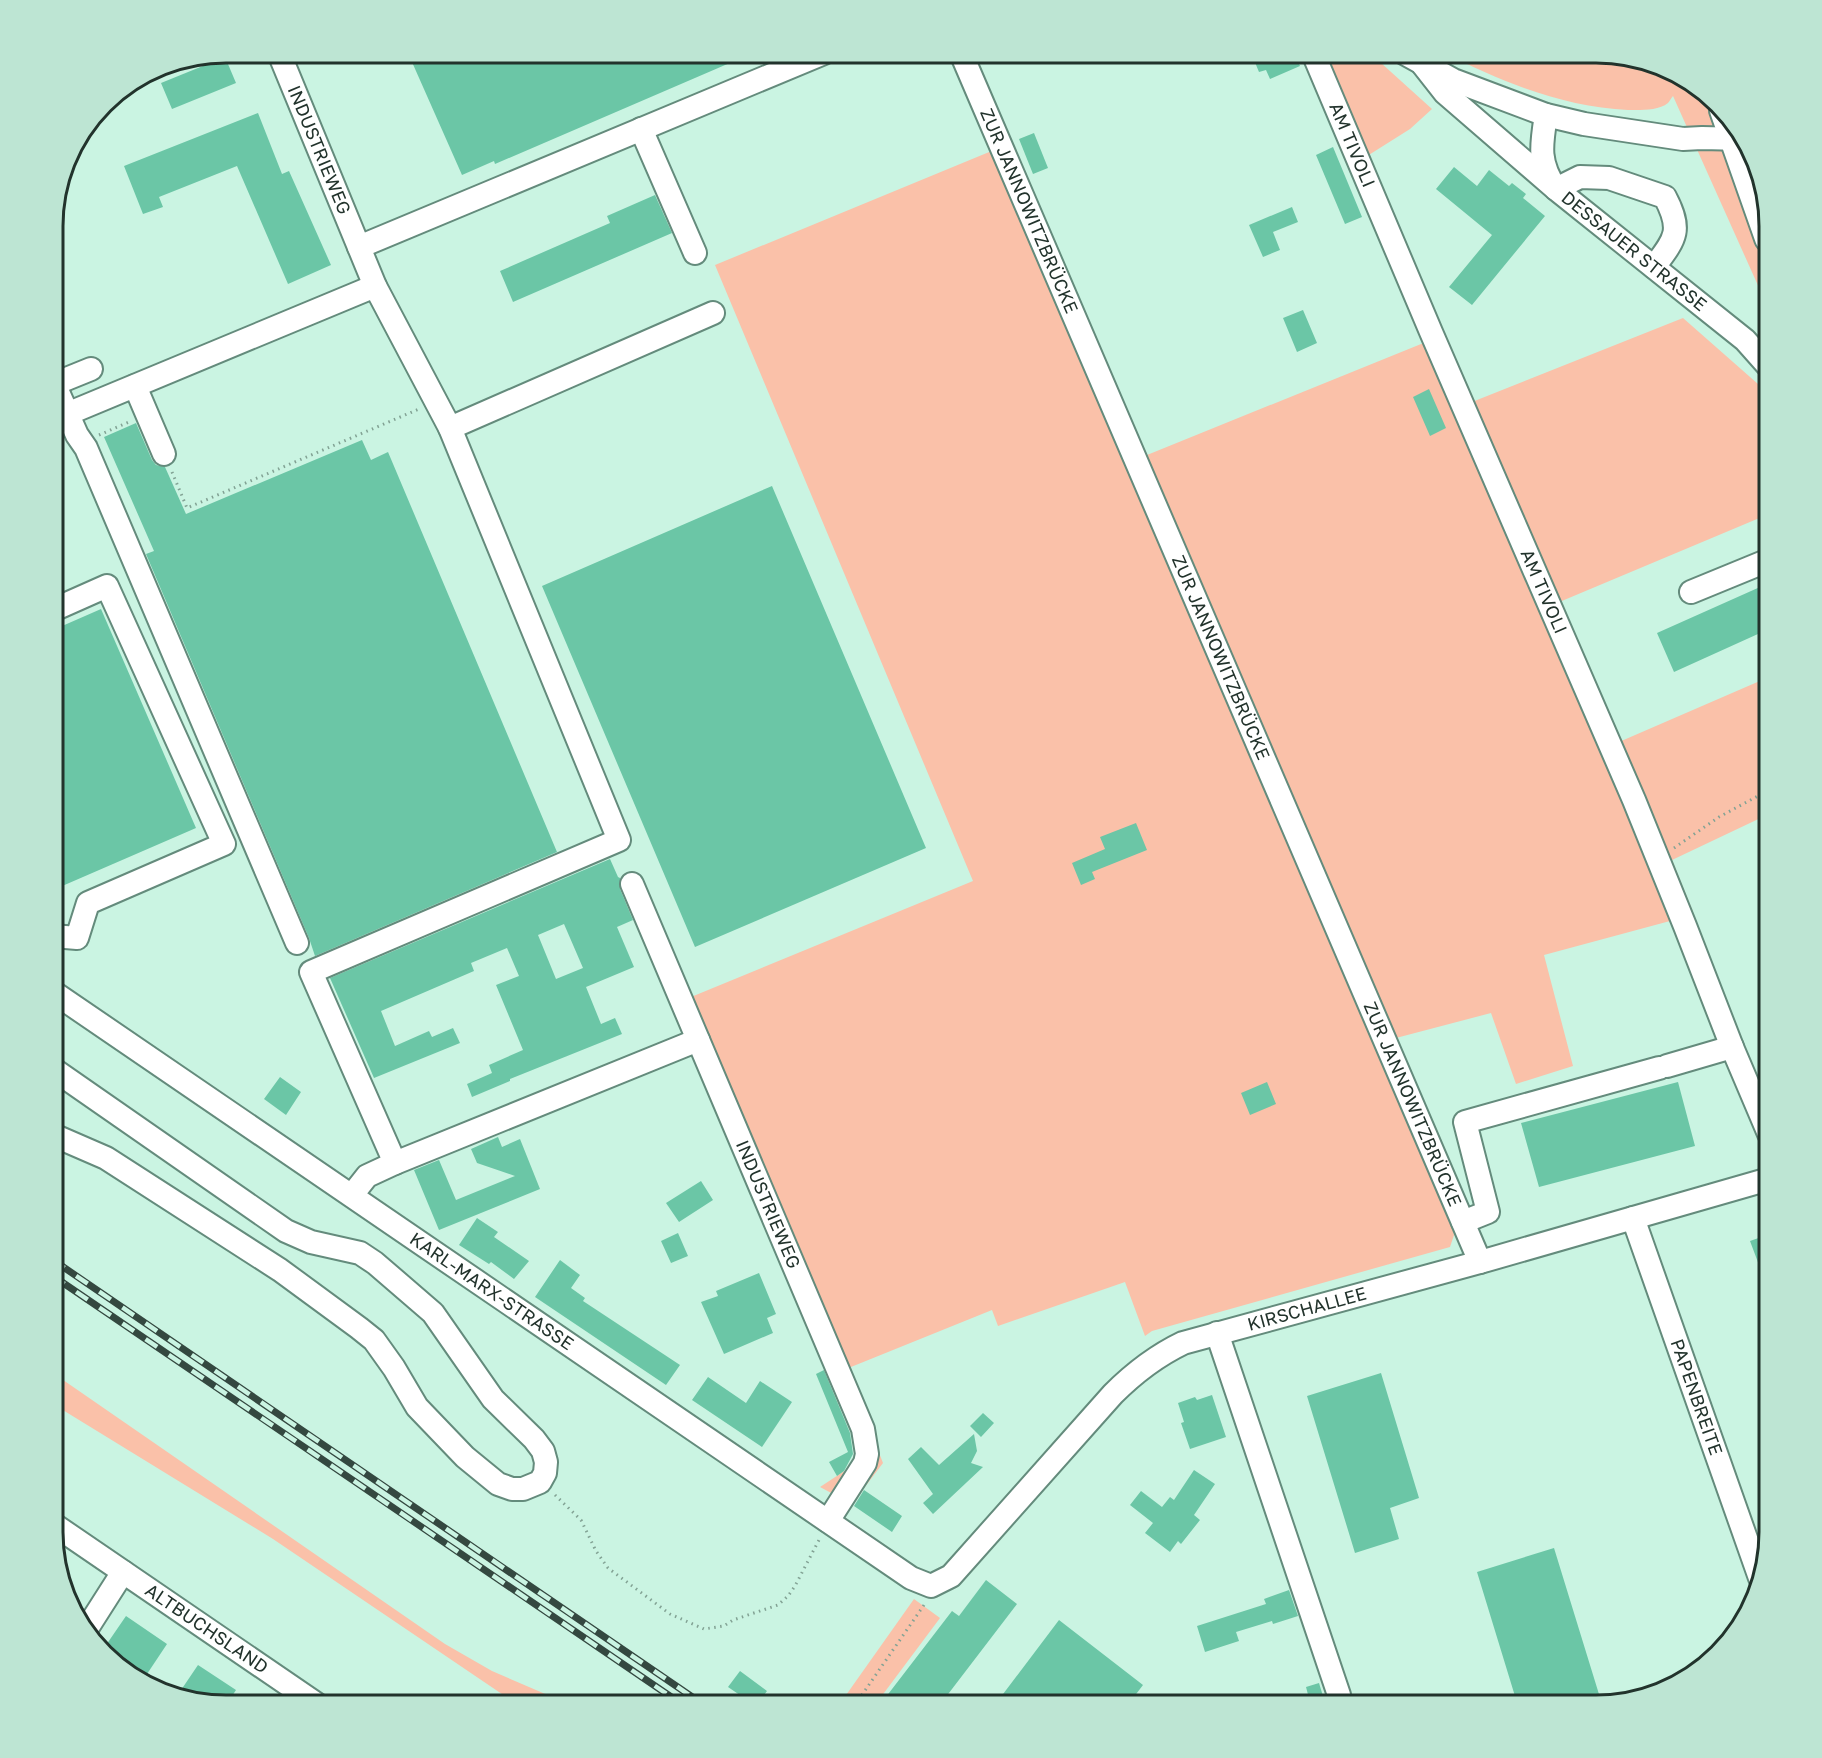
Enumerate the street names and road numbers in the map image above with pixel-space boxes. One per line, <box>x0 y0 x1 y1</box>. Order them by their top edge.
street label: INDUSTRIEWEG <box>284 82 356 217</box>
street label: AM TIVOLI <box>1325 99 1381 190</box>
street label: ZUR JANNOWITZBRÜCKE <box>976 105 1083 316</box>
street label: DESSAUER STRASSE <box>1558 186 1712 315</box>
street label: AM TIVOLI <box>1517 546 1573 637</box>
street label: ZUR JANNOWITZBRÜCKE <box>1168 552 1275 763</box>
street label: ZUR JANNOWITZBRÜCKE <box>1360 998 1467 1210</box>
street label: INDUSTRIEWEG <box>732 1136 806 1272</box>
street label: KARL-MARX-STRASSE <box>406 1227 578 1354</box>
street label: KIRSCHALLEE <box>1245 1282 1369 1335</box>
street label: PAPENBREITE <box>1666 1336 1728 1458</box>
street label: ALTBUCHSLAND <box>142 1578 273 1678</box>

